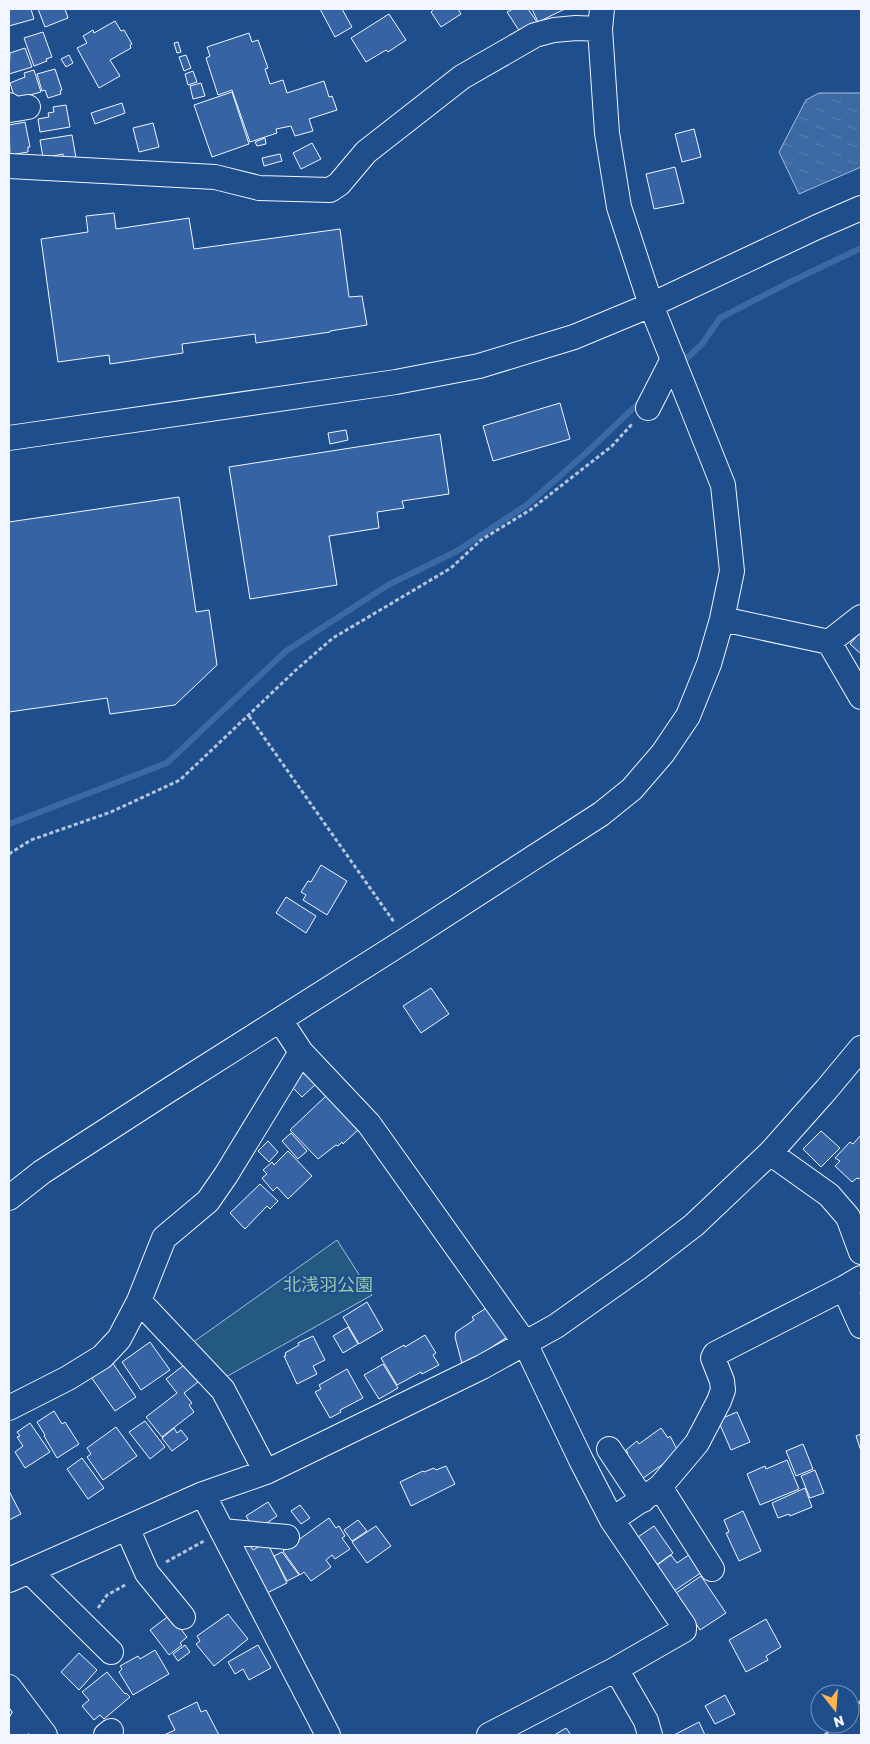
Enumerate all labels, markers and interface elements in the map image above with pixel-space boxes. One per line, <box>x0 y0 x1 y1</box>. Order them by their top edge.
park label: 北浅羽公園 <box>283 1274 373 1296</box>
north arrow <box>810 1684 860 1734</box>
text: N <box>831 1711 846 1731</box>

